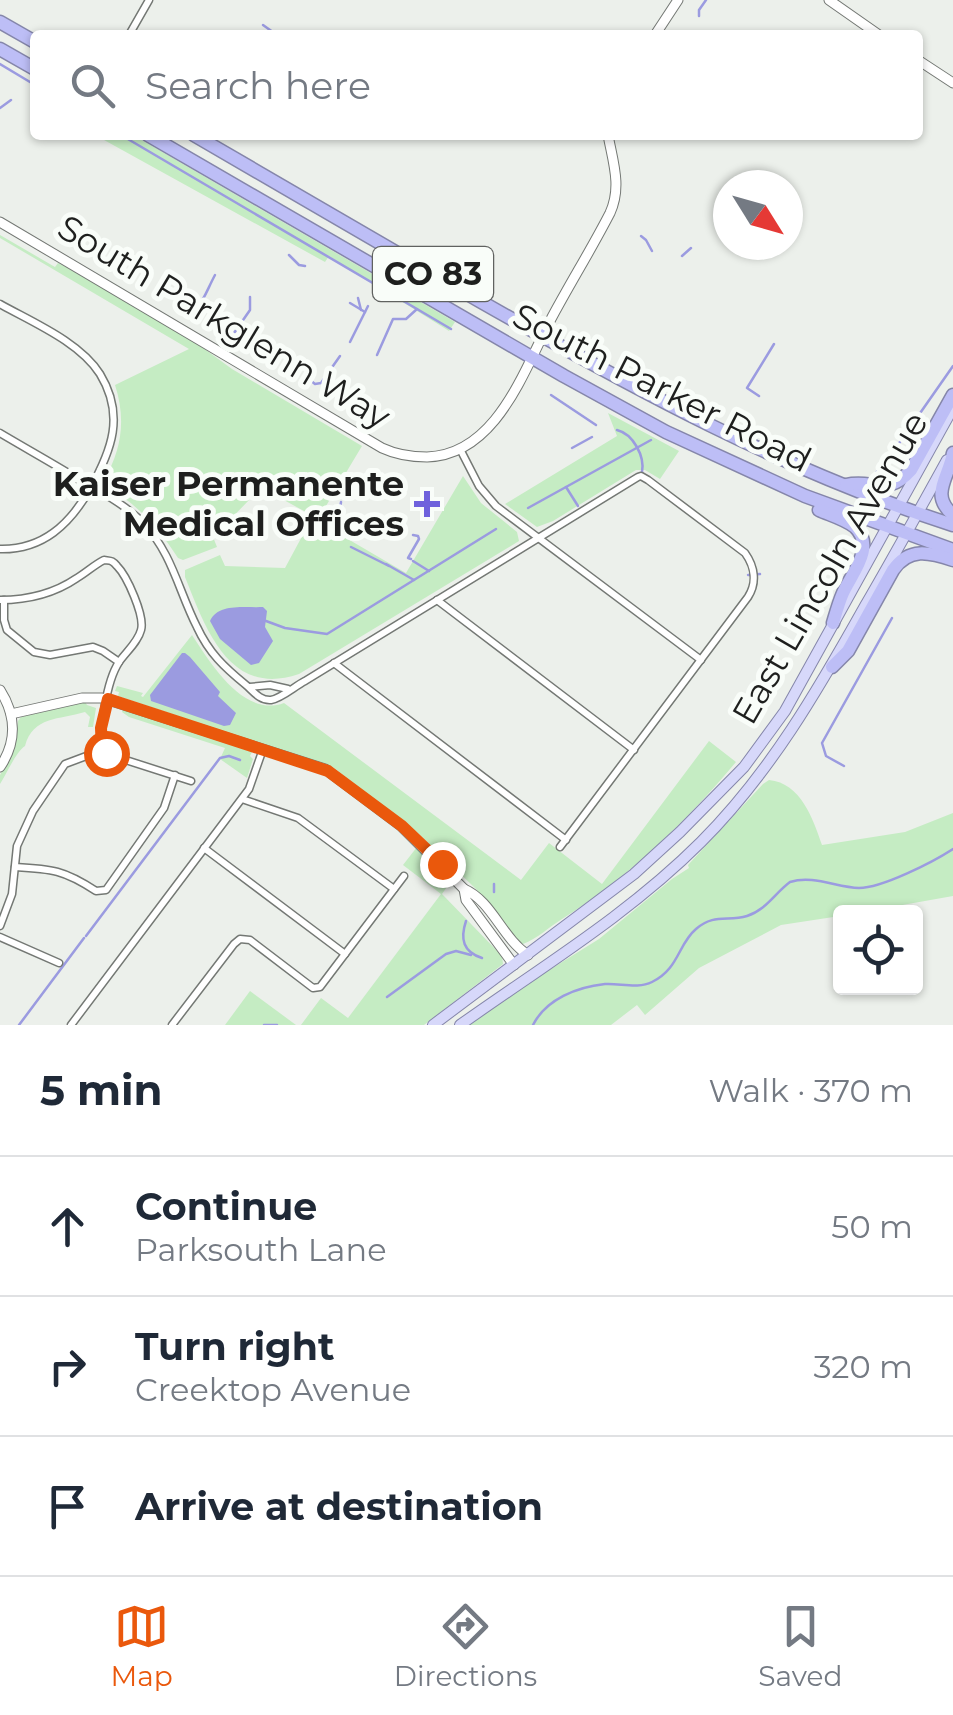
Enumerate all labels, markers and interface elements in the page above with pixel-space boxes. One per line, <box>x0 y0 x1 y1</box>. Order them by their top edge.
search box <box>30 30 923 140</box>
icon: search <box>65 58 120 113</box>
text: Search here <box>145 62 371 109</box>
north arrow <box>713 170 803 260</box>
street label: South Parkglenn Way <box>50 205 398 438</box>
road number: CO 83 <box>373 247 493 301</box>
street label: South Parker Road <box>506 294 819 481</box>
street label: East Lincoln Avenue <box>723 404 937 732</box>
place label: Kaiser Permanente Medical Offices <box>53 462 404 545</box>
marker: Kaiser Permanente Medical Offices <box>414 491 440 517</box>
route start <box>84 731 130 777</box>
route end <box>420 842 466 888</box>
map controls <box>833 905 923 995</box>
button: locate <box>833 905 923 995</box>
text: 5 min <box>40 1064 163 1116</box>
text: Walk · 370 m <box>708 1071 913 1110</box>
text: Continue <box>135 1183 317 1230</box>
icon: ahead <box>40 1199 95 1254</box>
text: 50 m <box>831 1207 913 1246</box>
text: Parksouth Lane <box>135 1230 386 1269</box>
text: Turn right <box>135 1323 334 1370</box>
icon: right <box>40 1339 95 1394</box>
text: 320 m <box>813 1347 913 1386</box>
text: Creektop Avenue <box>135 1370 411 1409</box>
icon: arrive <box>40 1479 95 1534</box>
text: Arrive at destination <box>135 1483 543 1530</box>
tab: Map <box>111 1599 173 1693</box>
tab: Directions <box>394 1599 537 1693</box>
tab: Saved <box>758 1599 842 1693</box>

